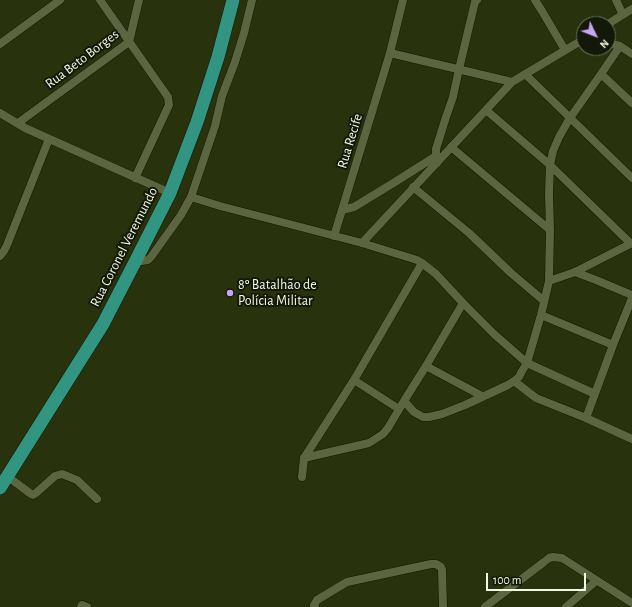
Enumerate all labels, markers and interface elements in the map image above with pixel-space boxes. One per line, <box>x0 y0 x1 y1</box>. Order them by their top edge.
north arrow <box>576 16 616 56</box>
street label: Rua Beto Borges <box>42 26 122 92</box>
text: N <box>598 37 611 50</box>
street label: Rua Recife <box>334 112 366 170</box>
street label: Rua Coronel Veremundo <box>87 184 161 310</box>
place label: 8º Batalhão de Polícia Militar <box>238 277 317 310</box>
marker: 8º Batalhão de Polícia Militar <box>225 288 235 298</box>
scale bar <box>488 565 588 591</box>
text: 100 m <box>493 574 521 586</box>

